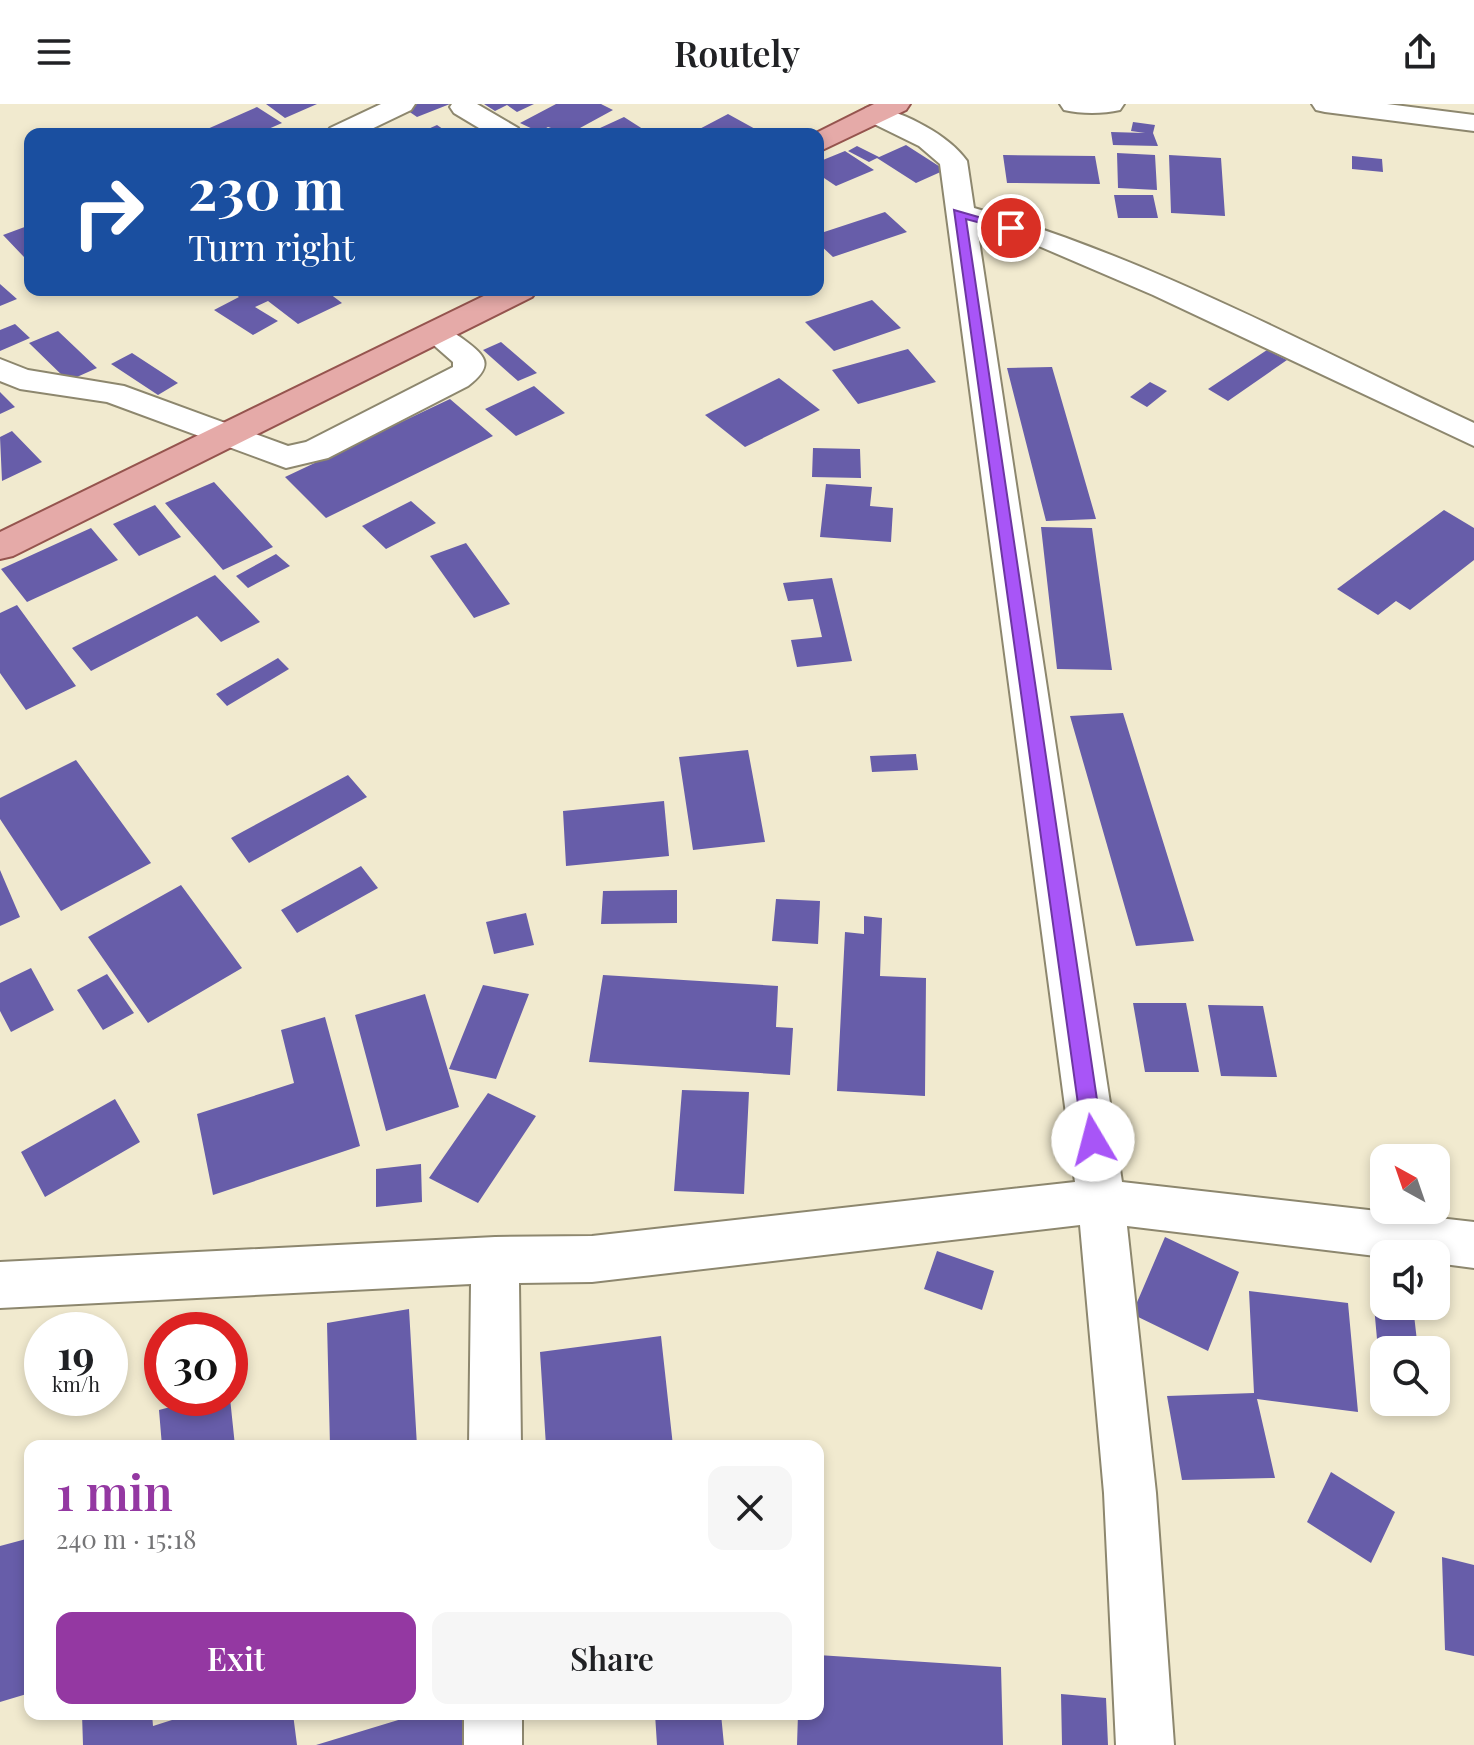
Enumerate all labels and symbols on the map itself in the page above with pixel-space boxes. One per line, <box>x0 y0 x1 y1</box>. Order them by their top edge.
pin <box>977 194 1045 262</box>
position arrow <box>1051 1098 1135 1182</box>
north arrow <box>1370 1144 1450 1224</box>
speed limit sign: 30 <box>144 1312 248 1416</box>

